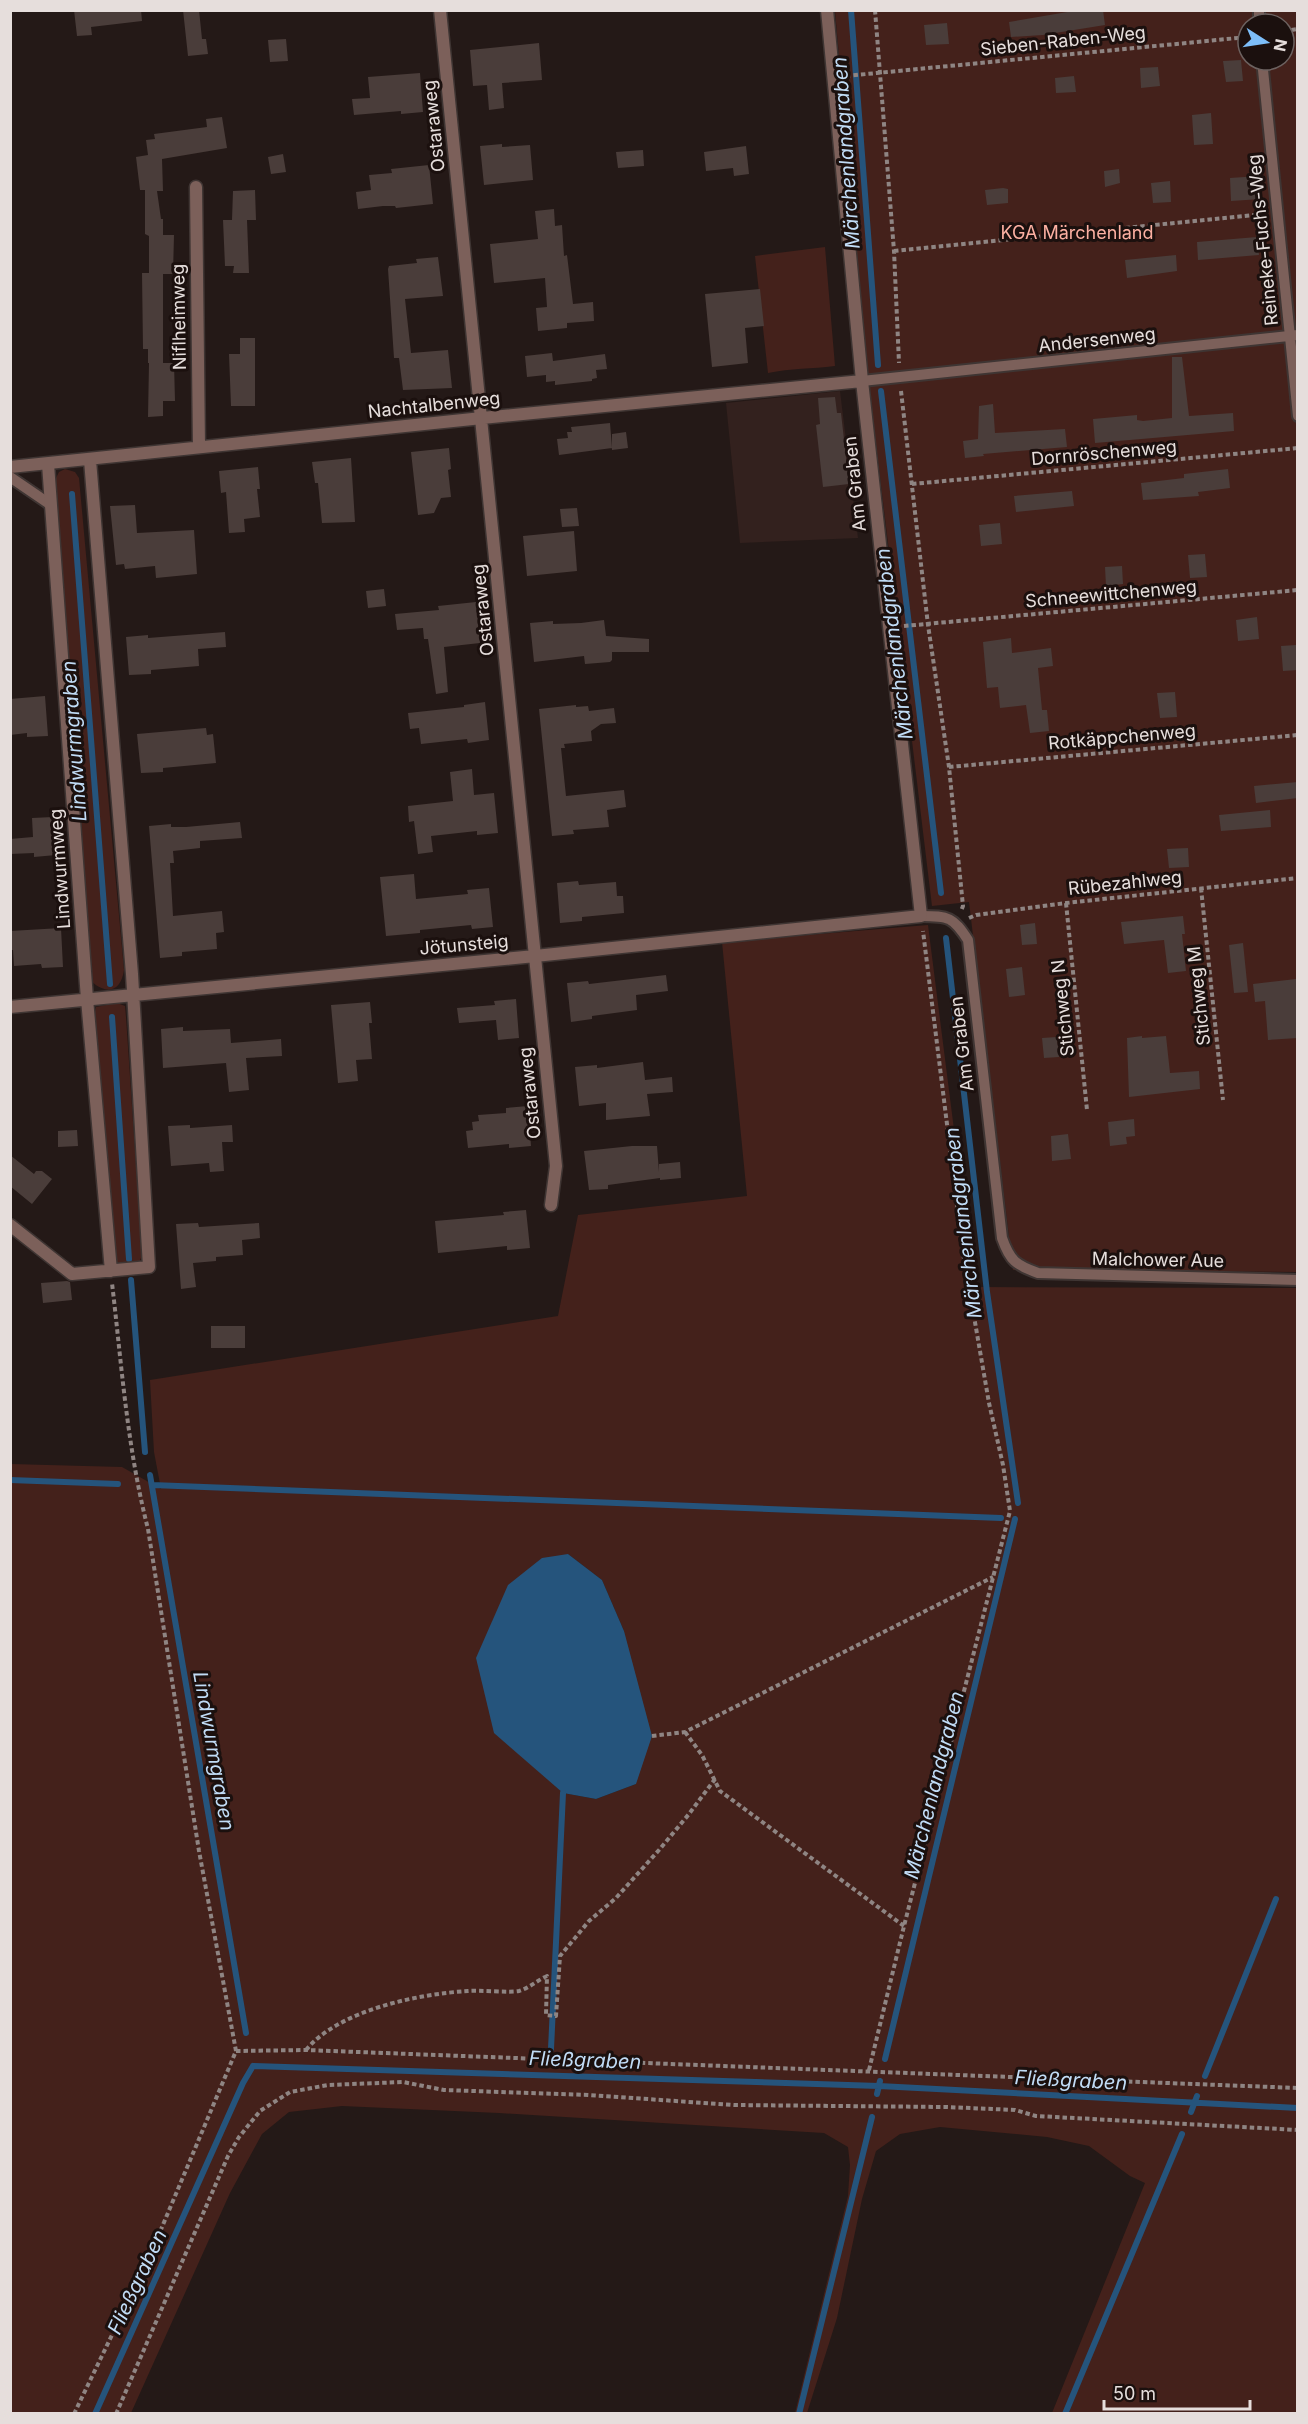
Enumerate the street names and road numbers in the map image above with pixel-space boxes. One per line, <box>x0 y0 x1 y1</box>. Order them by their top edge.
street label: Sieben-Raben-Weg <box>979 21 1147 60</box>
street label: Ostaraweg <box>418 79 449 173</box>
street label: Reineke-Fuchs-Weg <box>1243 153 1282 327</box>
street label: Niflheimweg <box>167 264 190 370</box>
street label: Andersenweg <box>1037 323 1157 356</box>
street label: Nachtalbenweg <box>367 387 501 422</box>
street label: Am Graben <box>839 435 870 533</box>
street label: Dornröschenweg <box>1030 436 1178 469</box>
street label: Ostaraweg <box>467 563 498 657</box>
street label: Schneewittchenweg <box>1024 576 1198 611</box>
street label: Rotkäppchenweg <box>1047 720 1197 753</box>
street label: Lindwurmweg <box>45 808 74 930</box>
street label: Rübezahlweg <box>1067 866 1183 899</box>
street label: Jötunsteig <box>419 930 509 959</box>
street label: Stichweg M <box>1183 945 1214 1047</box>
street label: Stichweg N <box>1047 959 1078 1058</box>
street label: Am Graben <box>945 995 978 1093</box>
street label: Ostaraweg <box>514 1046 545 1140</box>
street label: Malchower Aue <box>1092 1248 1224 1271</box>

